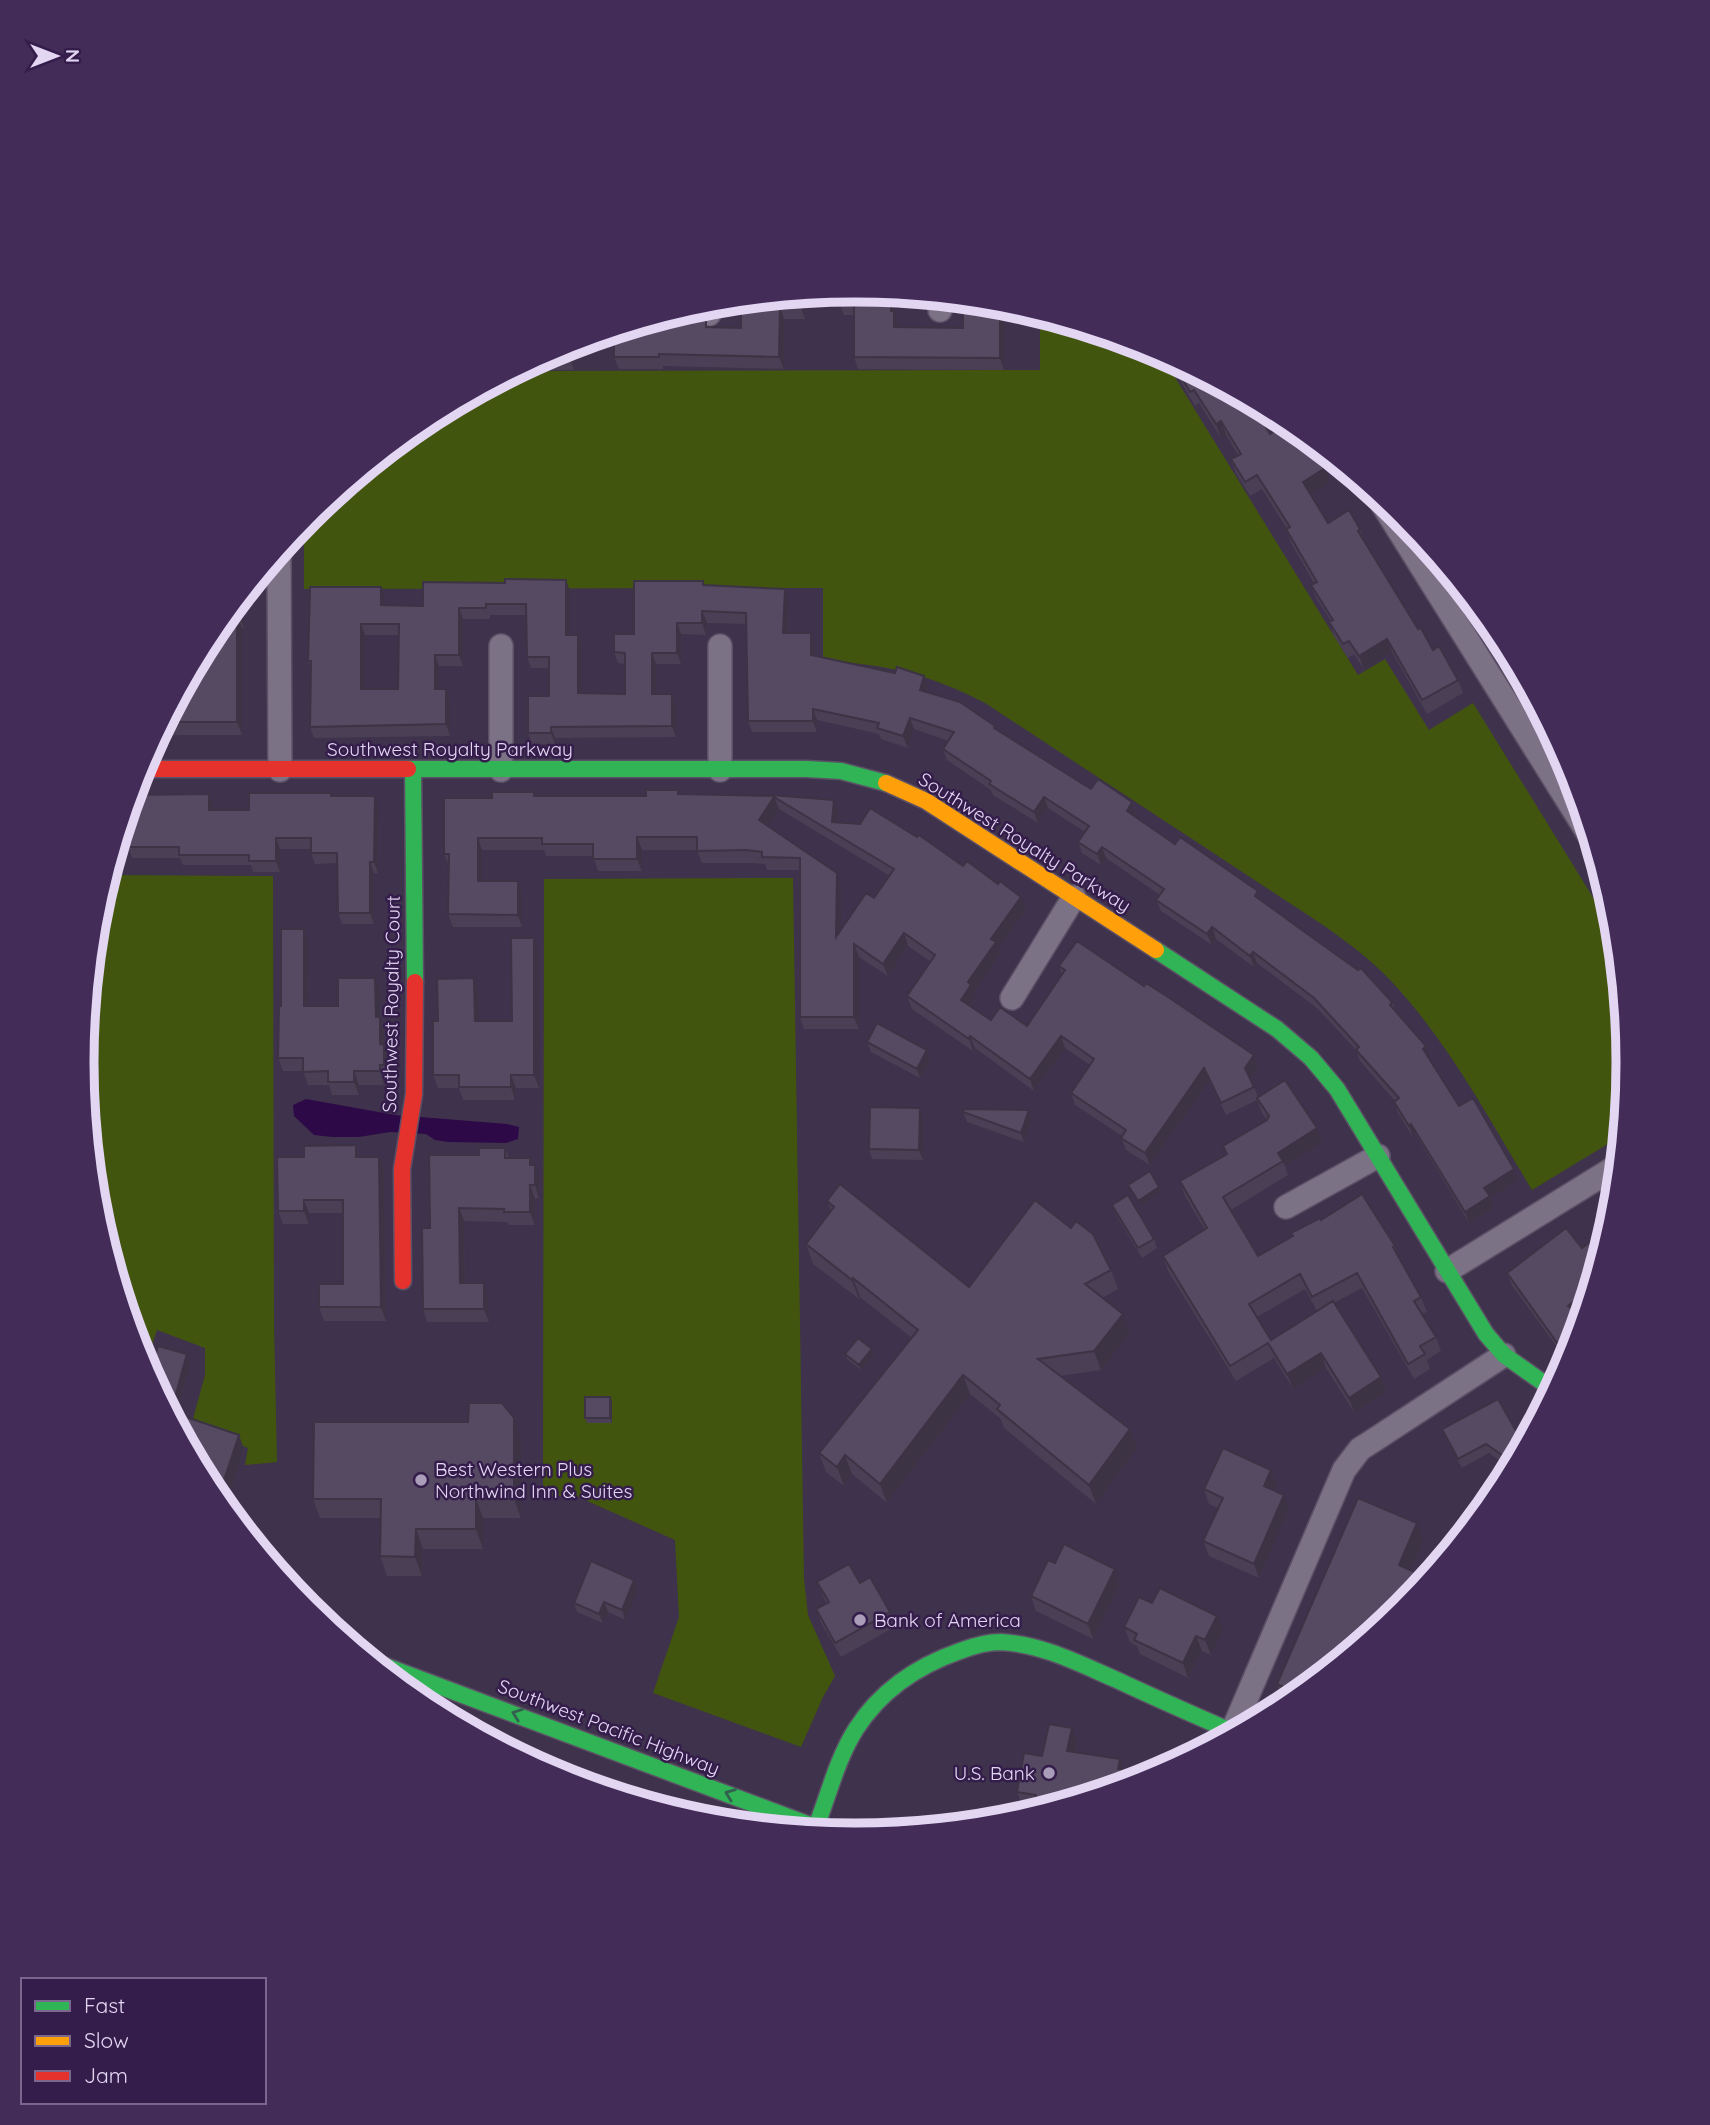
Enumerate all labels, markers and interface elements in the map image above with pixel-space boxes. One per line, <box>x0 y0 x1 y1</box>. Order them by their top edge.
north arrow <box>21 21 91 91</box>
text: N <box>61 49 85 63</box>
street label: Southwest Royalty Parkway <box>327 737 573 761</box>
street label: Southwest Royalty Parkway <box>914 767 1136 917</box>
street label: Southwest Royalty Court <box>377 895 405 1113</box>
place label: Best Western Plus Northwind Inn & Suites <box>435 1457 633 1503</box>
marker: Best Western Plus Northwind Inn & Suites <box>413 1472 429 1488</box>
place label: Bank of America <box>874 1608 1021 1632</box>
marker: Bank of America <box>852 1612 868 1628</box>
street label: Southwest Pacific Highway <box>495 1674 723 1780</box>
one-way arrow <box>511 1708 523 1722</box>
place label: U.S. Bank <box>954 1761 1035 1785</box>
marker: U.S. Bank <box>1041 1765 1057 1781</box>
one-way arrow <box>724 1789 736 1803</box>
legend <box>21 1978 266 2104</box>
text: Fast <box>84 1992 125 2018</box>
text: Slow <box>84 2027 129 2053</box>
text: Jam <box>84 2062 128 2088</box>

